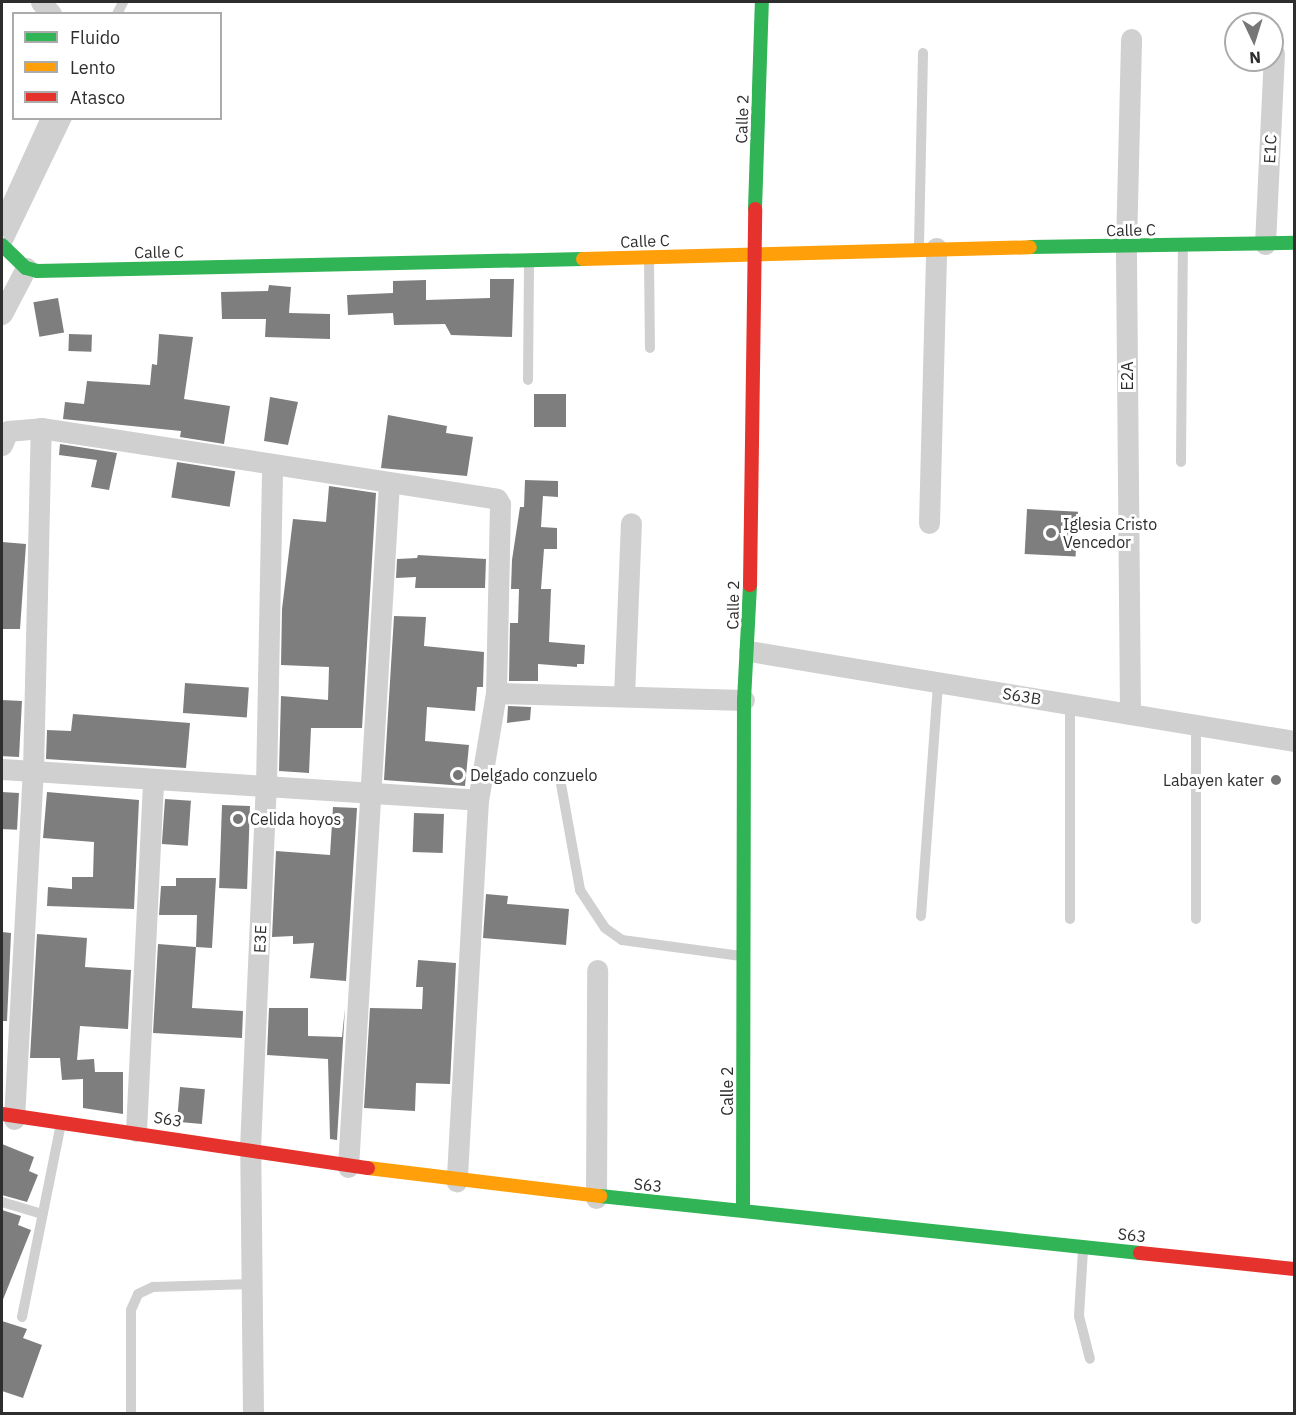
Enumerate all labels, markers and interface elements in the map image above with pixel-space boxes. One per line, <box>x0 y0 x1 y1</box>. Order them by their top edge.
legend <box>12 12 222 120</box>
north arrow <box>1224 12 1284 72</box>
text: Fluido <box>70 26 120 49</box>
text: N <box>1249 48 1262 68</box>
text: Lento <box>70 56 115 79</box>
text: Atasco <box>70 86 125 109</box>
street label: Calle 2 <box>732 94 752 144</box>
street label: E1C <box>1260 134 1280 164</box>
street label: Calle C <box>1106 220 1156 240</box>
street label: Calle C <box>620 231 670 251</box>
street label: Calle C <box>134 242 184 262</box>
street label: E2A <box>1117 361 1137 391</box>
place label: Iglesia Cristo Vencedor <box>1063 514 1157 552</box>
marker: Iglesia Cristo Vencedor <box>1044 526 1058 540</box>
street label: Calle 2 <box>723 580 743 630</box>
street label: S63B <box>1001 683 1043 709</box>
place label: Delgado conzuelo <box>470 765 597 785</box>
marker: Delgado conzuelo <box>451 768 465 782</box>
place label: Labayen kater <box>1163 770 1264 790</box>
marker: Labayen kater <box>1269 773 1283 787</box>
place label: Celida hoyos <box>250 809 341 829</box>
marker: Celida hoyos <box>231 812 245 826</box>
street label: E3E <box>250 925 270 953</box>
street label: Calle 2 <box>717 1066 737 1116</box>
street label: S63 <box>152 1107 184 1131</box>
street label: S63 <box>633 1174 663 1196</box>
street label: S63 <box>1117 1224 1147 1246</box>

